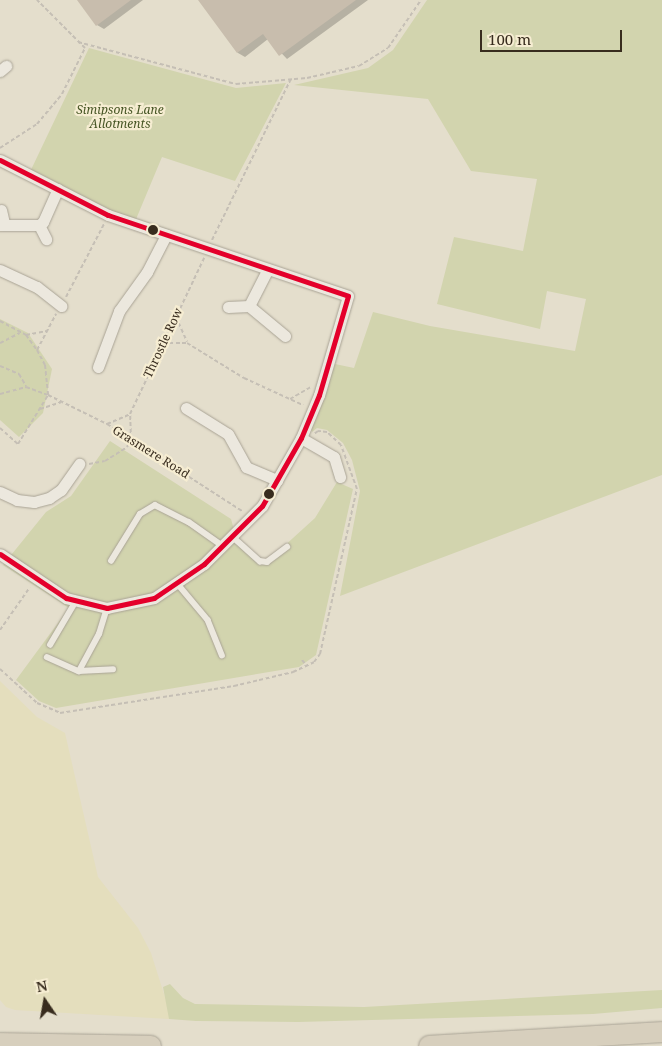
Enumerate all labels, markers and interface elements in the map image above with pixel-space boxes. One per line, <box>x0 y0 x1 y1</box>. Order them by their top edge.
scale bar <box>482 20 624 52</box>
text: 100 m <box>488 29 531 49</box>
park label: Simipsons Lane Allotments <box>76 103 164 131</box>
unlabelled marker <box>148 225 158 235</box>
street label: Throstle Row <box>141 306 185 380</box>
street label: Grasmere Road <box>110 423 192 481</box>
unlabelled marker <box>264 489 274 499</box>
text: N <box>34 975 49 996</box>
north arrow <box>20 976 70 1026</box>

